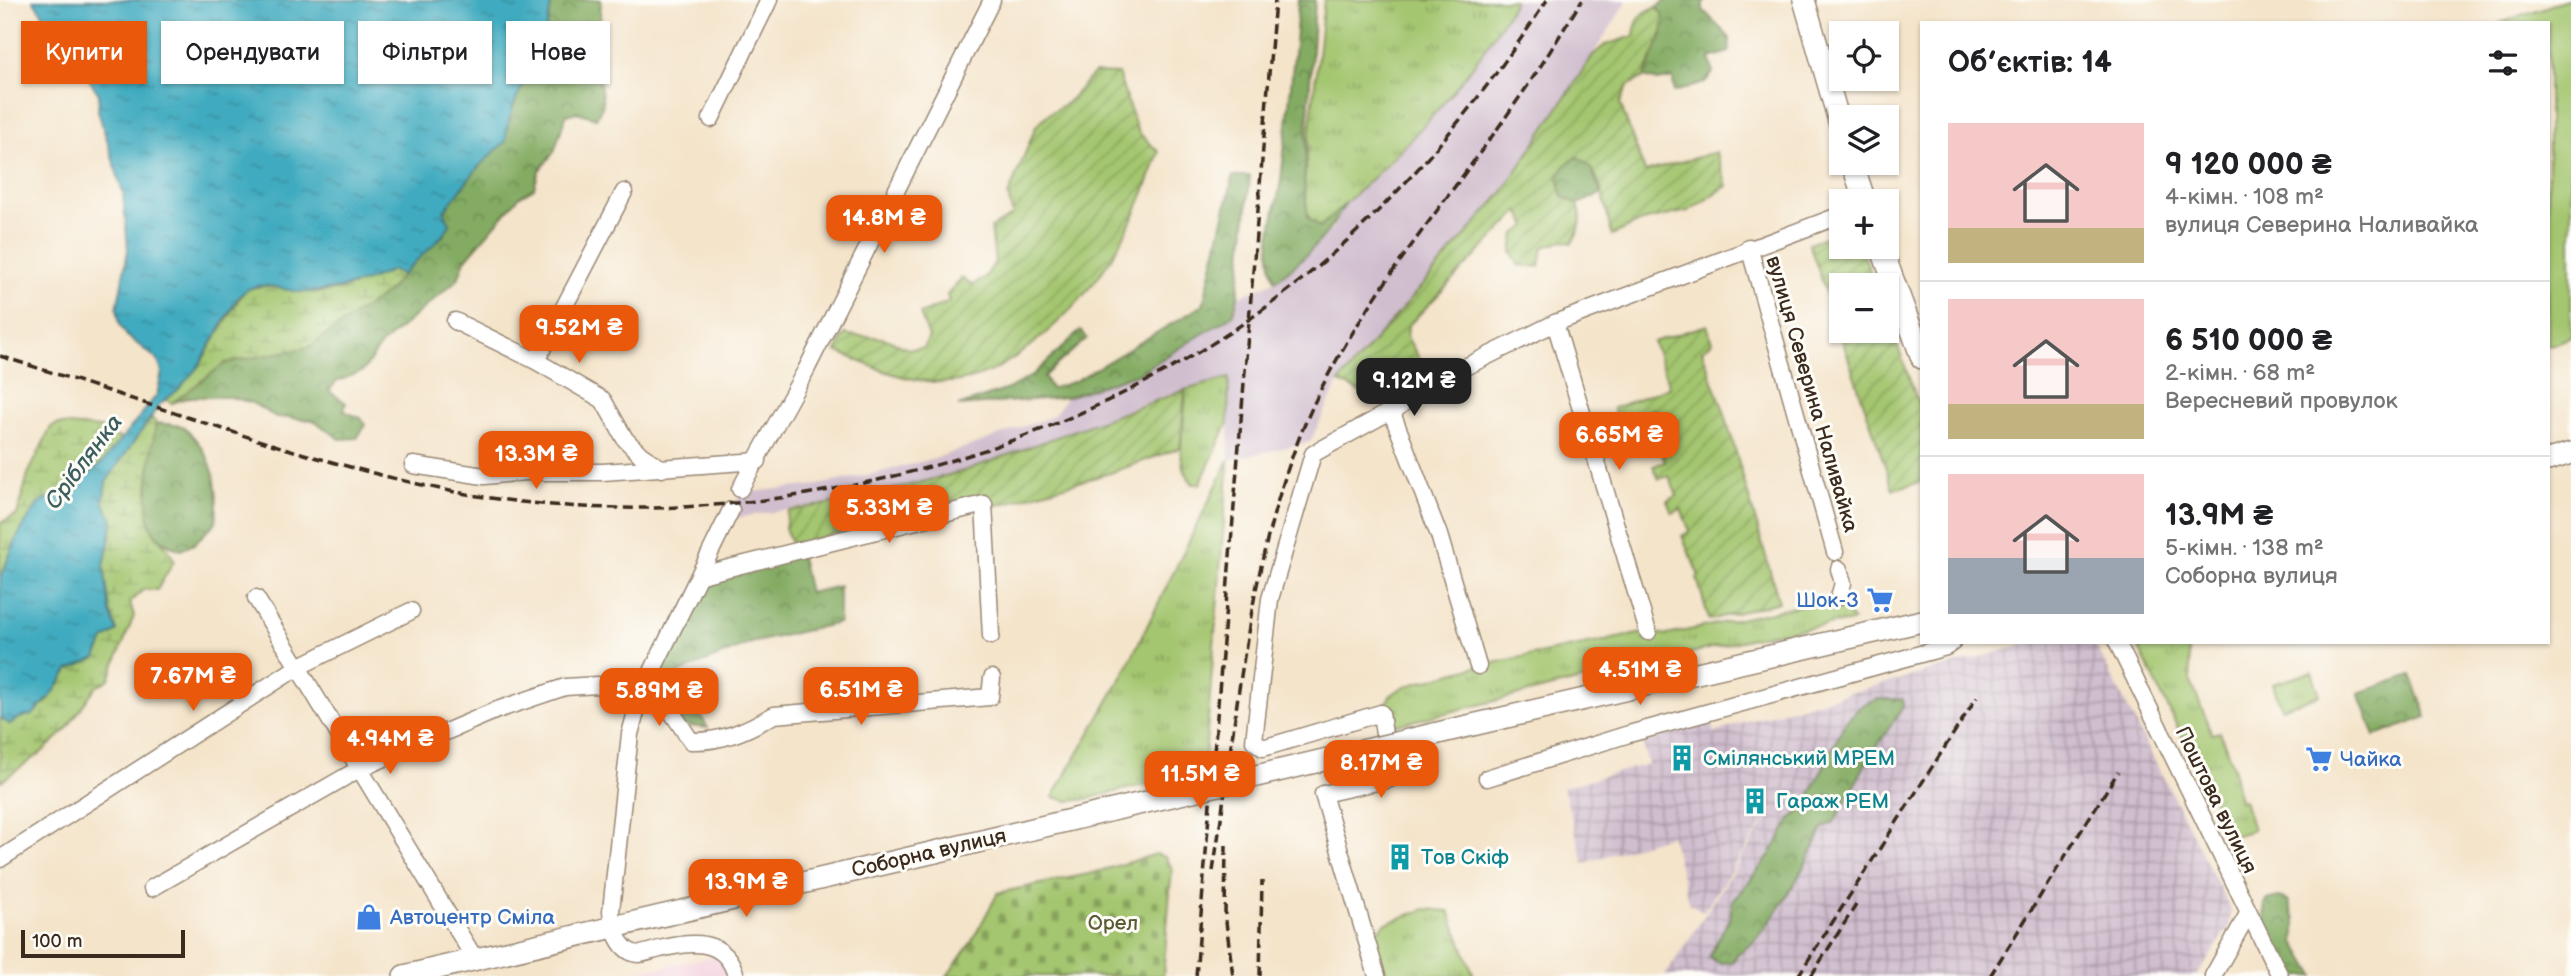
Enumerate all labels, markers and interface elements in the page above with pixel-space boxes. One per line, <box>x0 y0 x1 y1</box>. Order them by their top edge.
chip: Купити <box>21 21 147 84</box>
chip: Орендувати <box>161 21 344 84</box>
chip: Фільтри <box>358 21 492 84</box>
chip: Нове <box>506 21 610 84</box>
map controls <box>1829 21 1899 343</box>
button: locate <box>1829 21 1899 91</box>
icon: filters <box>2484 44 2522 82</box>
text: Об’єктів: 14 <box>1948 45 2112 81</box>
button: layers <box>1829 105 1899 175</box>
text: 9 120 000 ₴ <box>2165 147 2332 183</box>
icon: home <box>2004 151 2088 235</box>
text: 4-кімн. · 108 m² <box>2165 183 2324 211</box>
button: + <box>1829 189 1899 259</box>
pin: 14.8M ₴ <box>819 196 949 255</box>
text: 14.8M ₴ <box>842 204 926 232</box>
text: вулиця Северина Наливайка <box>2165 211 2479 239</box>
street label: вулиця Северина Наливайка <box>1761 253 1864 536</box>
button: − <box>1829 273 1899 343</box>
pin: 9.52M ₴ <box>514 306 644 365</box>
text: 9.52M ₴ <box>536 314 622 342</box>
text: 6 510 000 ₴ <box>2165 323 2332 359</box>
icon: home <box>2004 327 2088 411</box>
pin: 9.12M ₴ <box>1349 358 1479 418</box>
text: 2-кімн. · 68 m² <box>2165 359 2315 387</box>
text: 9.12M ₴ <box>1372 367 1456 395</box>
text: Вересневий провулок <box>2165 387 2398 415</box>
water label: Сріблянка <box>39 409 129 515</box>
pin: 6.65M ₴ <box>1554 412 1684 472</box>
text: 6.65M ₴ <box>1575 421 1663 449</box>
pin: 13.3M ₴ <box>471 432 601 491</box>
text: 13.3M ₴ <box>495 440 577 468</box>
pin: 5.33M ₴ <box>824 486 954 545</box>
text: 5.33M ₴ <box>846 494 932 522</box>
text: 13.9M ₴ <box>2165 498 2273 534</box>
icon: home <box>2004 502 2088 586</box>
text: 5-кімн. · 138 m² <box>2165 534 2324 562</box>
text: Соборна вулиця <box>2165 562 2338 590</box>
supermarket icon: Шок-3 <box>1865 585 1895 615</box>
place label: Шок-3 <box>1796 588 1859 613</box>
pin: 4.51M ₴ <box>1575 648 1705 707</box>
pin: 7.67M ₴ <box>128 654 258 713</box>
text: 4.51M ₴ <box>1599 656 1681 684</box>
text: 7.67M ₴ <box>150 662 236 690</box>
pin: 5.89M ₴ <box>594 668 724 728</box>
pin: 6.51M ₴ <box>796 668 926 727</box>
text: 6.51M ₴ <box>819 676 903 704</box>
text: 5.89M ₴ <box>615 677 703 705</box>
pin: 4.94M ₴ <box>325 716 455 776</box>
street label: Поштова вулиця <box>2170 722 2262 878</box>
text: 4.94M ₴ <box>346 725 434 753</box>
pin: 8.17M ₴ <box>1316 740 1446 800</box>
building icon: Смілянський МРЕМ <box>1667 743 1697 773</box>
supermarket icon: Чайка <box>2304 744 2334 774</box>
place label: Смілянський МРЕМ <box>1703 746 1895 771</box>
place label: Чайка <box>2340 747 2402 772</box>
text: 8.17M ₴ <box>1340 749 1422 777</box>
pin: 11.5M ₴ <box>1135 752 1265 811</box>
text: 11.5M ₴ <box>1160 760 1240 788</box>
building icon: Гараж РЕМ <box>1740 786 1770 816</box>
place label: Гараж РЕМ <box>1776 789 1889 814</box>
street label: Соборна вулиця <box>849 823 1009 883</box>
building icon: Тов Скіф <box>1385 842 1415 872</box>
place label: Тов Скіф <box>1421 845 1509 870</box>
pin: 13.9M ₴ <box>681 860 811 919</box>
text: 13.9M ₴ <box>704 868 788 896</box>
shop icon: Автоцентр Сміла <box>354 902 384 932</box>
place label: Автоцентр Сміла <box>389 905 555 930</box>
park label: Орел <box>1088 911 1138 936</box>
scale bar <box>21 927 186 959</box>
text: 100 m <box>32 930 83 953</box>

